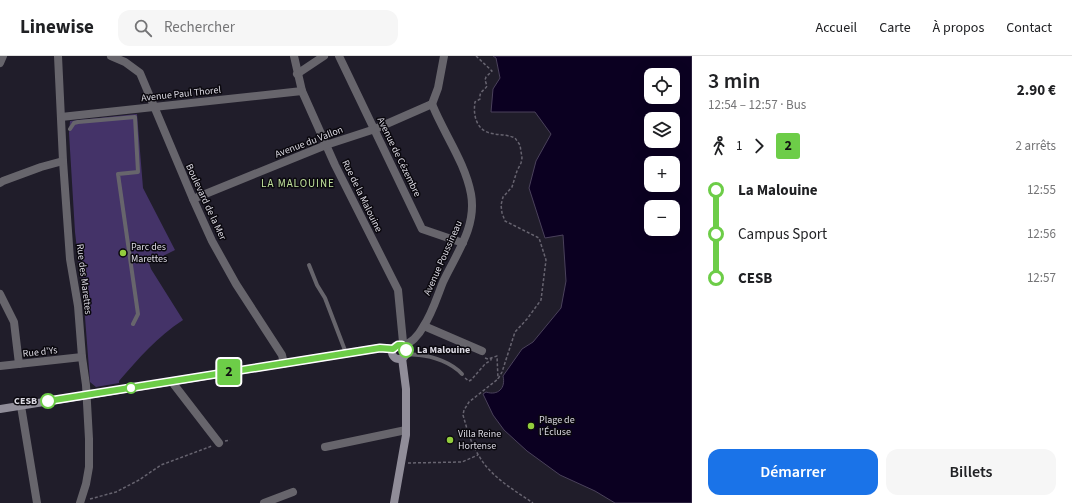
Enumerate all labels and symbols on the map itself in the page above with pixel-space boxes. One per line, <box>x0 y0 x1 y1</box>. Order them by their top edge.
street label: Avenue Paul Thorel <box>140 83 222 105</box>
street label: Avenue de Cézembre <box>374 115 424 199</box>
street label: Avenue du Vallon <box>273 123 345 161</box>
street label: Rue de la Malouine <box>338 158 386 235</box>
street label: Boulevard de la Mer <box>182 162 230 243</box>
district label: LA MALOUINE <box>261 176 335 191</box>
street label: Avenue Poussineau <box>420 218 466 298</box>
place label: Parc des Marettes <box>131 240 167 266</box>
street label: Rue des Marettes <box>73 243 95 315</box>
marker: Parc des Marettes <box>118 248 128 258</box>
marker: La Malouine <box>398 342 414 358</box>
street label: Rue d'Ys <box>22 343 58 361</box>
place label: La Malouine <box>417 343 470 357</box>
line badge: 2 <box>216 359 242 385</box>
unlabelled marker <box>125 382 137 394</box>
marker: CESB <box>40 393 56 409</box>
place label: CESB <box>14 394 37 408</box>
place label: Plage de l'Écluse <box>539 413 575 439</box>
marker: Plage de l'Écluse <box>526 421 536 431</box>
place label: Villa Reine Hortense <box>458 427 501 453</box>
marker: Villa Reine Hortense <box>445 435 455 445</box>

